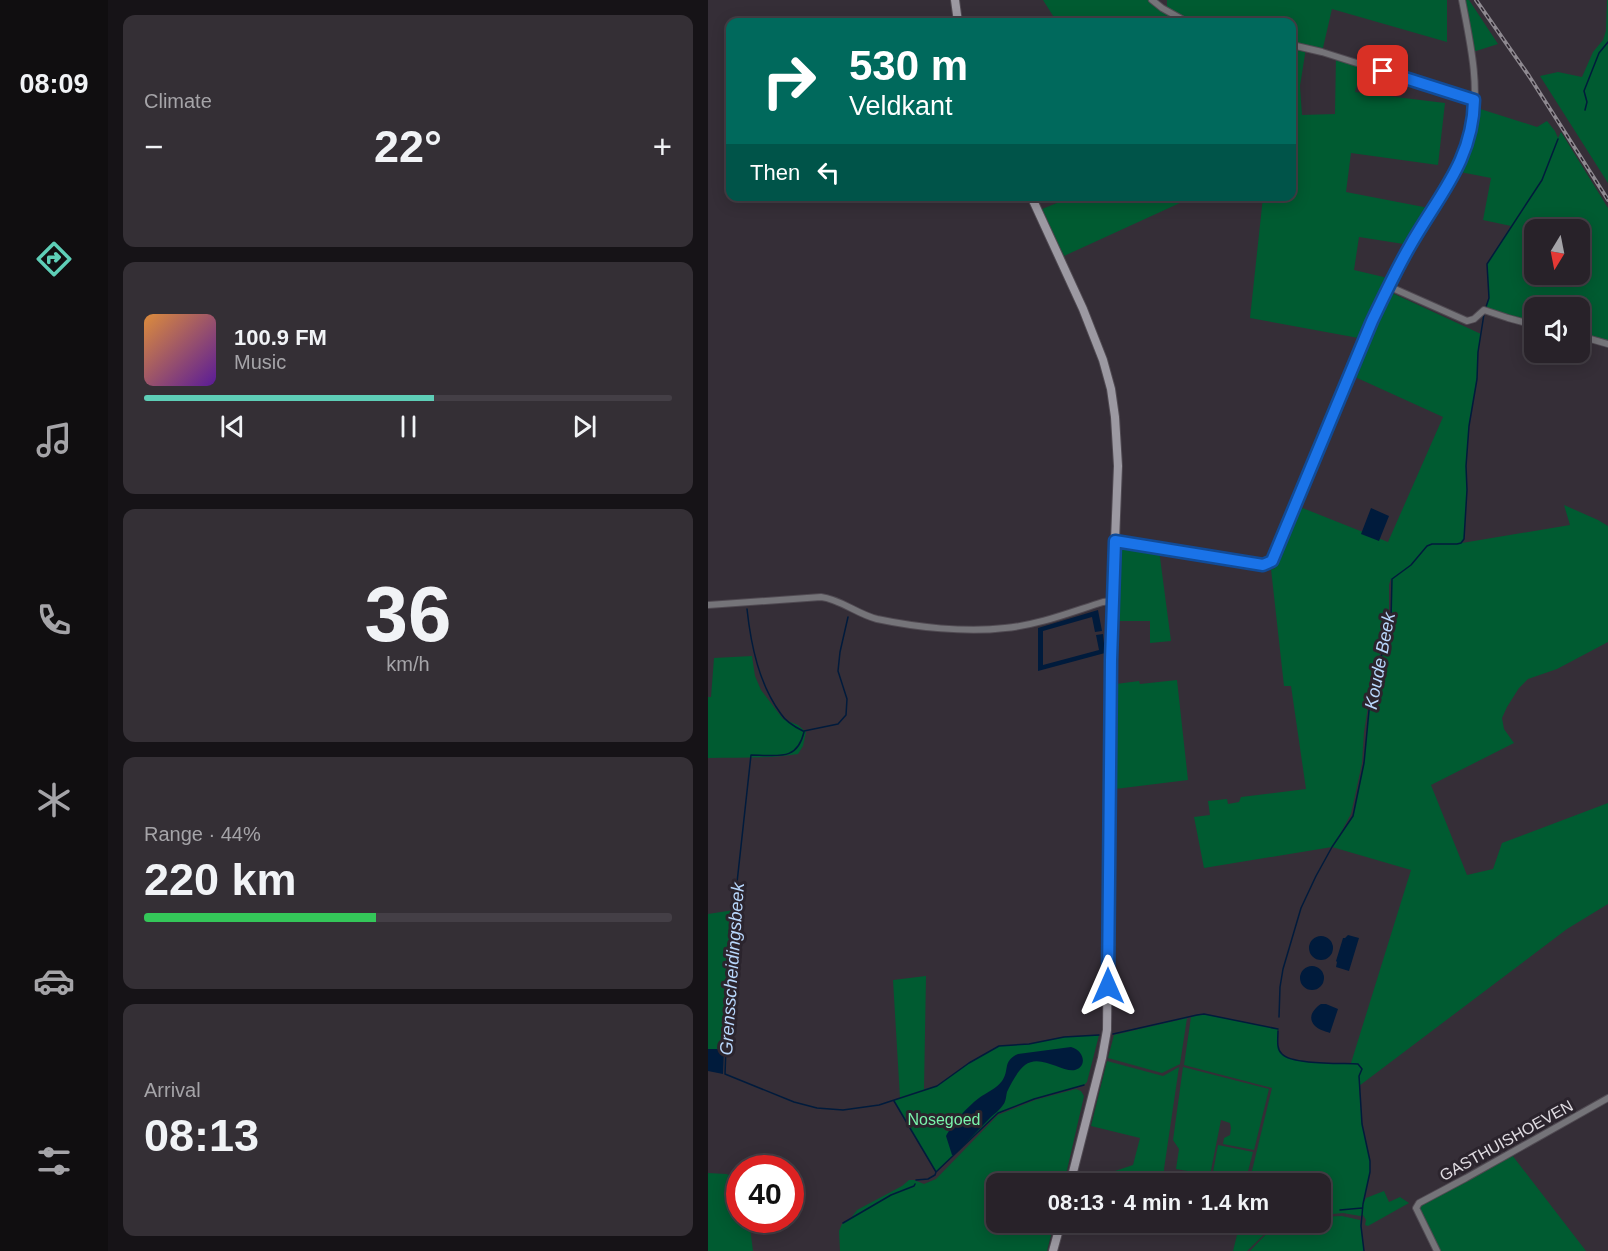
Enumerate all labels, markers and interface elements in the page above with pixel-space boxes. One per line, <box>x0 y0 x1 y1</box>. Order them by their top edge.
icon: right <box>750 42 828 120</box>
text: 530 m <box>849 42 968 89</box>
pin <box>1357 45 1408 96</box>
icon: arrive <box>1366 54 1399 87</box>
text: 08:09 <box>19 69 89 99</box>
text: Climate <box>144 90 212 112</box>
text: Veldkant <box>849 91 953 121</box>
text: 22° <box>374 121 442 172</box>
text: − <box>144 128 163 165</box>
text: + <box>653 128 672 165</box>
icon: left <box>812 156 845 189</box>
text: Then <box>750 160 800 185</box>
north arrow <box>1524 219 1590 285</box>
map controls <box>1524 219 1590 363</box>
icon: directions <box>33 238 75 280</box>
button: sound <box>1524 297 1590 363</box>
text: 100.9 FM <box>234 325 327 350</box>
text: Music <box>234 351 286 373</box>
icon: previous <box>216 410 249 443</box>
icon: pause <box>392 410 425 443</box>
icon: next <box>568 410 601 443</box>
icon: music <box>33 419 75 461</box>
text: 36 <box>365 570 451 658</box>
icon: phone <box>33 599 75 641</box>
water label: Koude Beek <box>1361 610 1399 711</box>
text: km/h <box>386 653 430 675</box>
icon: climate <box>33 779 75 821</box>
text: Range · 44% <box>144 823 261 845</box>
text: 220 km <box>144 854 297 905</box>
water label: Grensscheidingsbeek <box>716 881 748 1056</box>
position arrow <box>1076 954 1140 1018</box>
icon: car <box>33 960 75 1002</box>
text: Arrival <box>144 1079 201 1101</box>
street label: GASTHUISHOEVEN <box>1437 1097 1576 1184</box>
text: 08:13 <box>144 1110 259 1161</box>
park label: Nosegoed <box>908 1111 980 1128</box>
icon: filters <box>33 1140 75 1182</box>
speed limit sign: 40 <box>726 1155 804 1233</box>
text: 08:13 · 4 min · 1.4 km <box>1048 1190 1269 1215</box>

